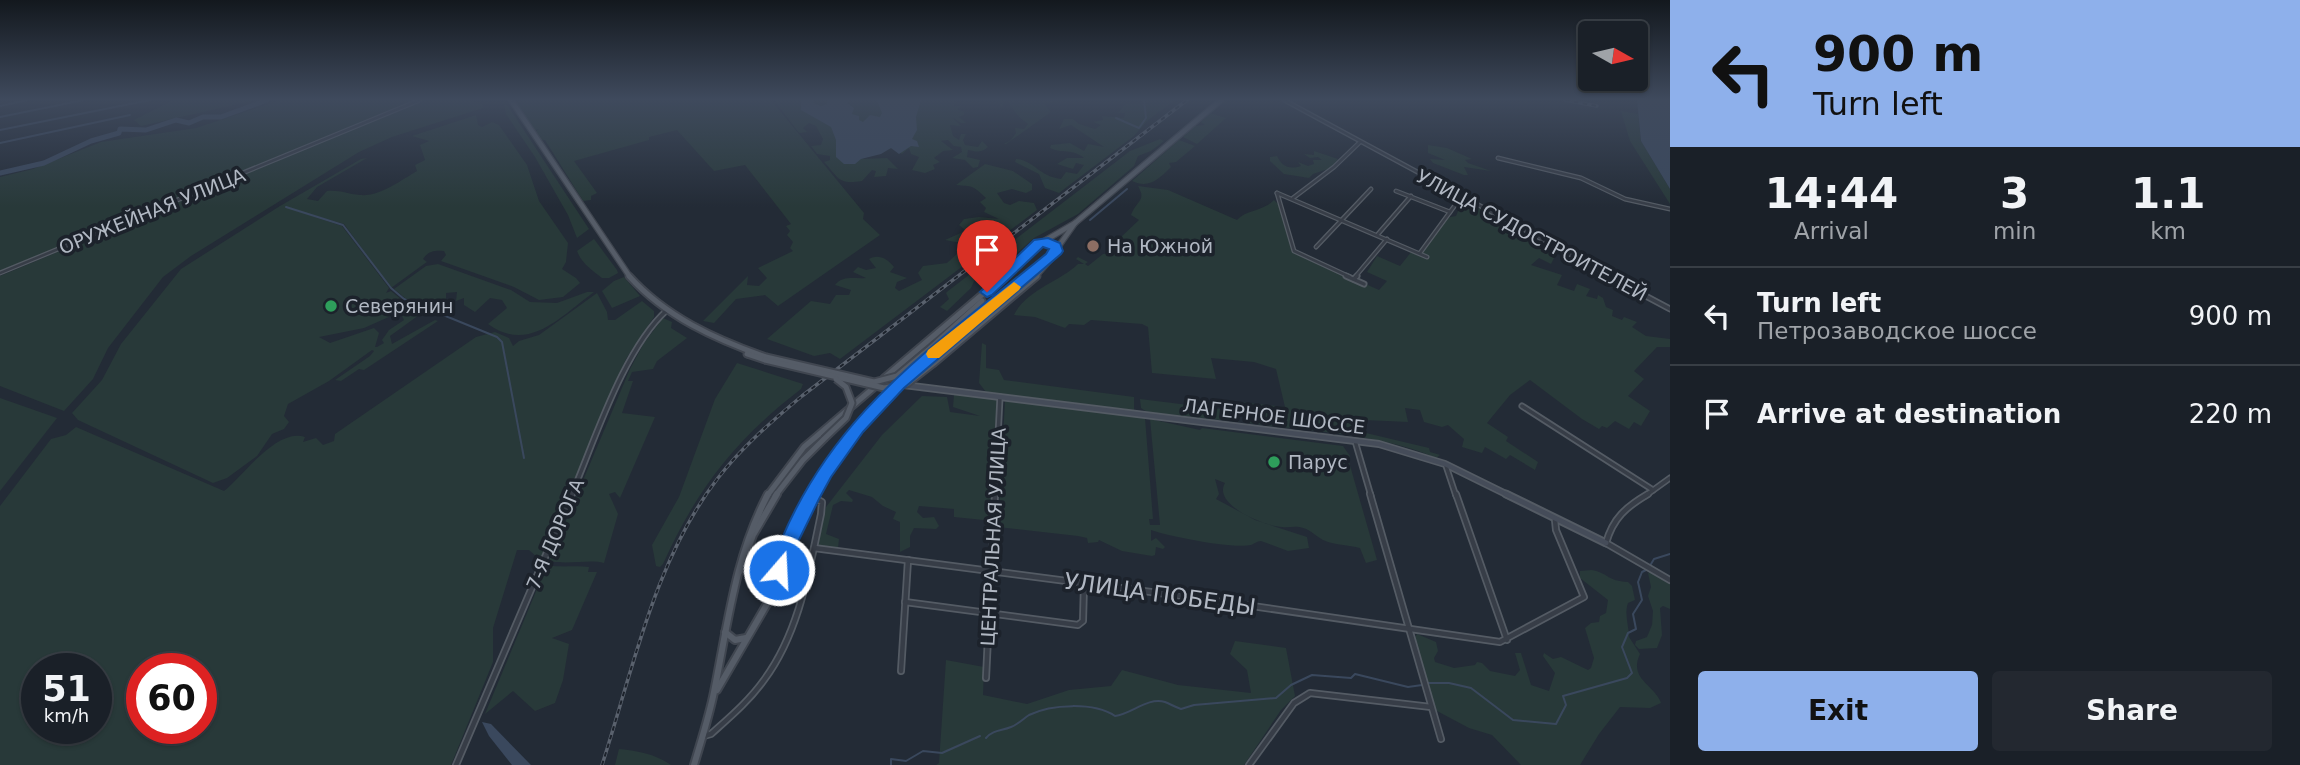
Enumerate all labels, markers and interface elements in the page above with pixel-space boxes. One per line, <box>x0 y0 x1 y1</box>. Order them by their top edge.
north arrow <box>1578 21 1648 91</box>
map controls <box>1578 21 1648 91</box>
text: 900 m <box>1813 26 1983 83</box>
icon: left <box>1698 28 1789 119</box>
text: Turn left <box>1813 85 1943 123</box>
street label: ОРУЖЕЙНАЯ УЛИЦА <box>56 164 248 258</box>
street label: УЛИЦА СУДОСТРОИТЕЛЕЙ <box>1413 165 1651 305</box>
text: 14:44 <box>1765 169 1898 218</box>
text: 3 <box>2000 169 2029 218</box>
text: 1.1 <box>2131 169 2205 218</box>
text: Arrival <box>1794 218 1869 244</box>
text: min <box>1993 218 2036 244</box>
text: km <box>2150 218 2186 244</box>
pin <box>957 220 1017 292</box>
icon: arrive <box>968 231 1006 269</box>
place label: На Южной <box>1107 235 1213 257</box>
marker: На Южной <box>1085 238 1101 254</box>
text: Turn left <box>1757 288 1881 318</box>
place label: Северянин <box>345 295 454 317</box>
icon: left <box>1698 297 1736 335</box>
marker: Северянин <box>323 298 339 314</box>
text: 900 m <box>2189 301 2272 331</box>
text: Петрозаводское шоссе <box>1757 318 2037 344</box>
street label: ЛАГЕРНОЕ ШОССЕ <box>1182 394 1366 438</box>
icon: arrive <box>1698 395 1736 433</box>
text: Arrive at destination <box>1757 399 2061 429</box>
text: 220 m <box>2189 399 2272 429</box>
street label: ЦЕНТРАЛЬНАЯ УЛИЦА <box>976 427 1010 647</box>
place label: Парус <box>1288 451 1348 473</box>
marker: Парус <box>1266 454 1282 470</box>
street label: 7-Я ДОРОГА <box>522 475 588 593</box>
position arrow <box>742 533 816 607</box>
street label: УЛИЦА ПОБЕДЫ <box>1062 568 1258 620</box>
speed limit sign: 60 <box>126 653 217 744</box>
text: 51 <box>42 669 91 709</box>
button: Exit <box>1698 671 1978 751</box>
button: Share <box>1992 671 2272 751</box>
text: km/h <box>44 705 89 726</box>

